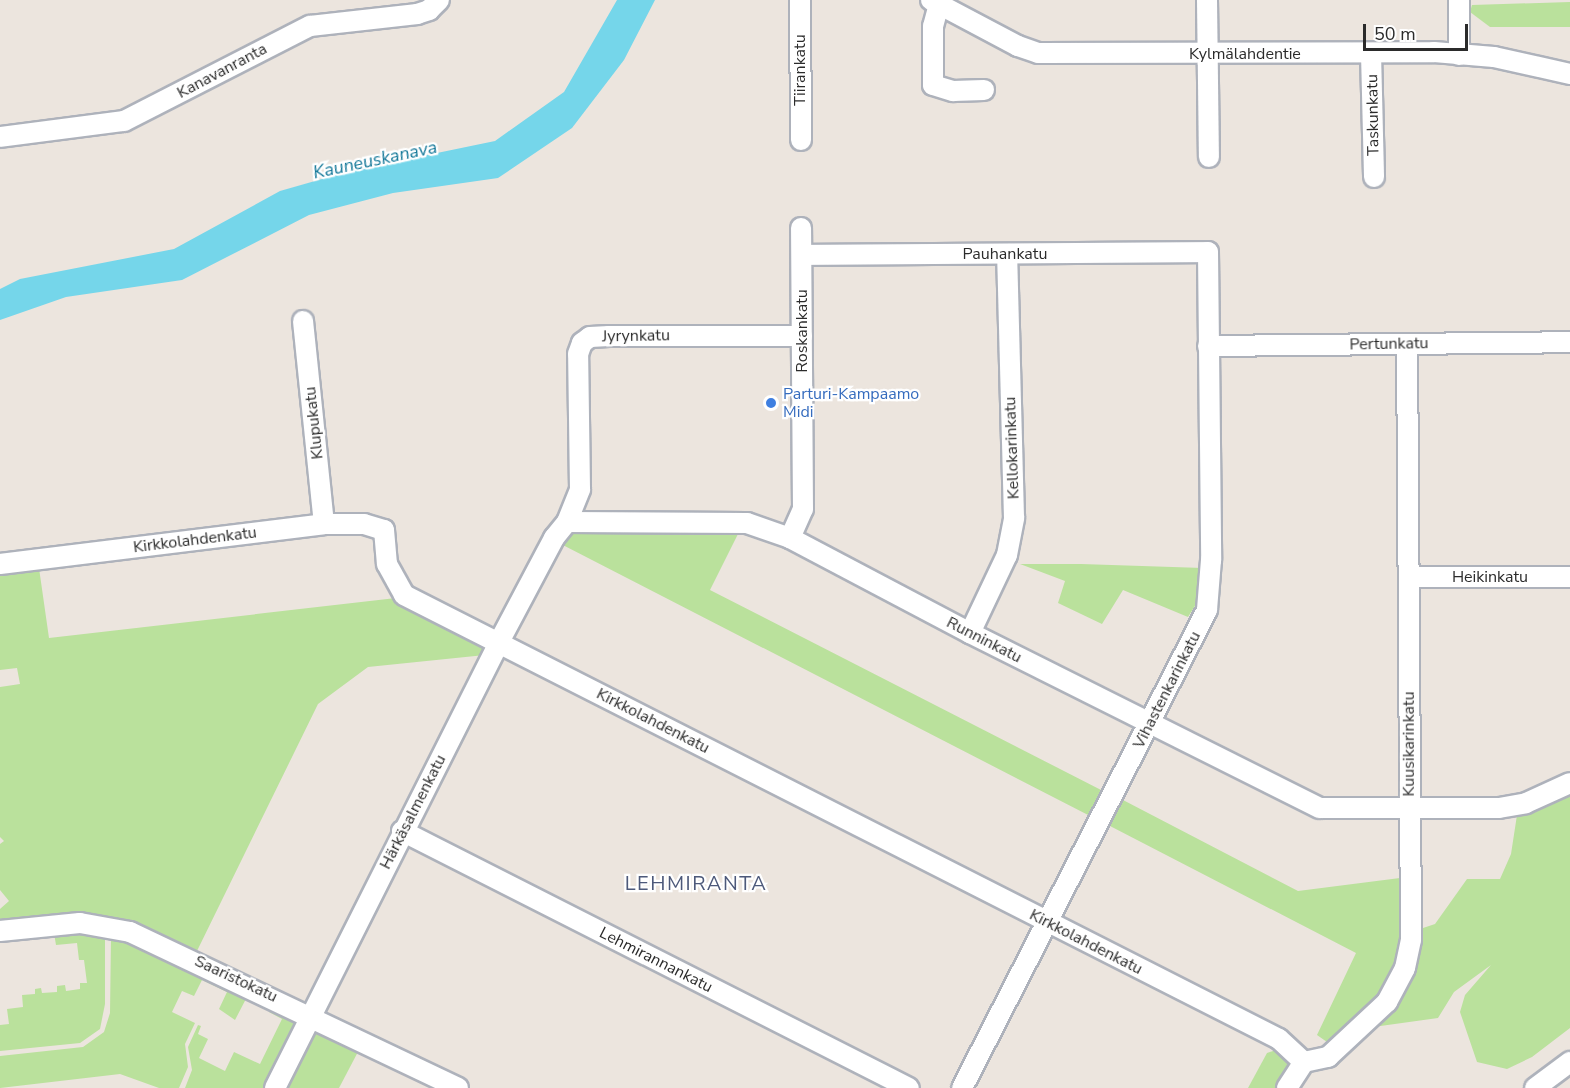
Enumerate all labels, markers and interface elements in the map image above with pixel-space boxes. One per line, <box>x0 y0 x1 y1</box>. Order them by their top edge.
scale bar <box>1366 12 1471 50</box>
text: 50 m <box>1374 22 1416 46</box>
street label: Tiirankatu <box>790 34 810 106</box>
street label: Kanavanranta <box>174 39 270 103</box>
street label: Kylmälahdentie <box>1189 44 1301 64</box>
street label: Taskunkatu <box>1363 74 1383 156</box>
water label: Kauneuskanava <box>311 136 439 184</box>
street label: Pauhankatu <box>963 244 1047 264</box>
street label: Roskankatu <box>792 289 812 373</box>
street label: Jyrynkatu <box>602 326 670 346</box>
street label: Pertunkatu <box>1349 334 1429 354</box>
place label: Parturi-Kampaamo Midi <box>783 384 919 422</box>
street label: Klupukatu <box>301 386 327 460</box>
marker: Parturi-Kampaamo Midi <box>764 396 778 410</box>
street label: Kellokarinkatu <box>1001 396 1023 500</box>
street label: Kirkkolahdenkatu <box>132 523 258 557</box>
street label: Heikinkatu <box>1452 567 1528 587</box>
street label: Runninkatu <box>943 613 1025 667</box>
street label: Vihastenkarinkatu <box>1129 628 1205 752</box>
street label: Kirkkolahdenkatu <box>593 684 713 758</box>
street label: Kuusikarinkatu <box>1399 691 1419 797</box>
street label: Härkäsalmenkatu <box>376 752 450 872</box>
district label: LEHMIRANTA <box>625 871 767 895</box>
street label: Kirkkolahdenkatu <box>1026 905 1146 979</box>
street label: Lehmirannankatu <box>596 923 716 997</box>
street label: Saaristokatu <box>191 951 281 1007</box>

